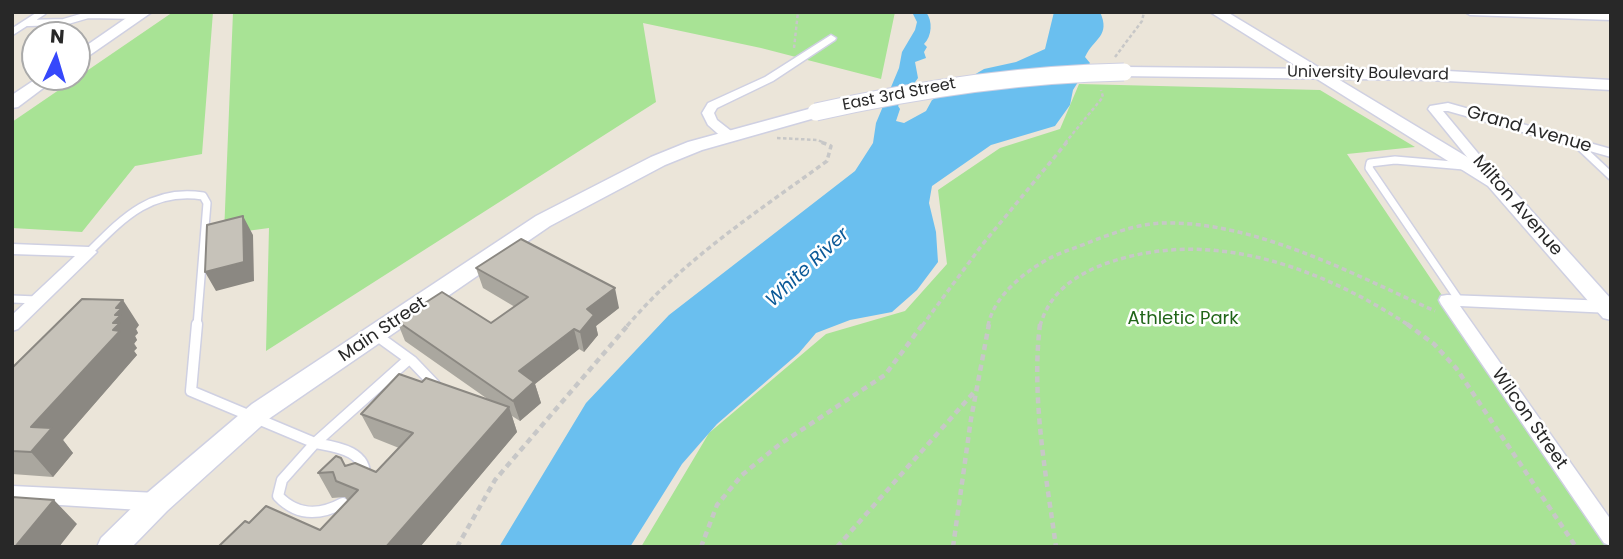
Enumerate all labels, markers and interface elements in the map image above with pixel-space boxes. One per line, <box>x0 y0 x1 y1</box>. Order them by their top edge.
north arrow <box>21 21 91 91</box>
text: N <box>49 23 65 51</box>
street label: University Boulevard <box>1287 63 1449 85</box>
street label: East 3rd Street <box>841 75 957 115</box>
street label: Grand Avenue <box>1464 102 1594 158</box>
street label: Milton Avenue <box>1467 151 1567 261</box>
water label: White River <box>762 224 854 312</box>
street label: Main Street <box>335 293 431 367</box>
park label: Athletic Park <box>1127 308 1239 330</box>
street label: Wilcon Street <box>1486 365 1572 473</box>

